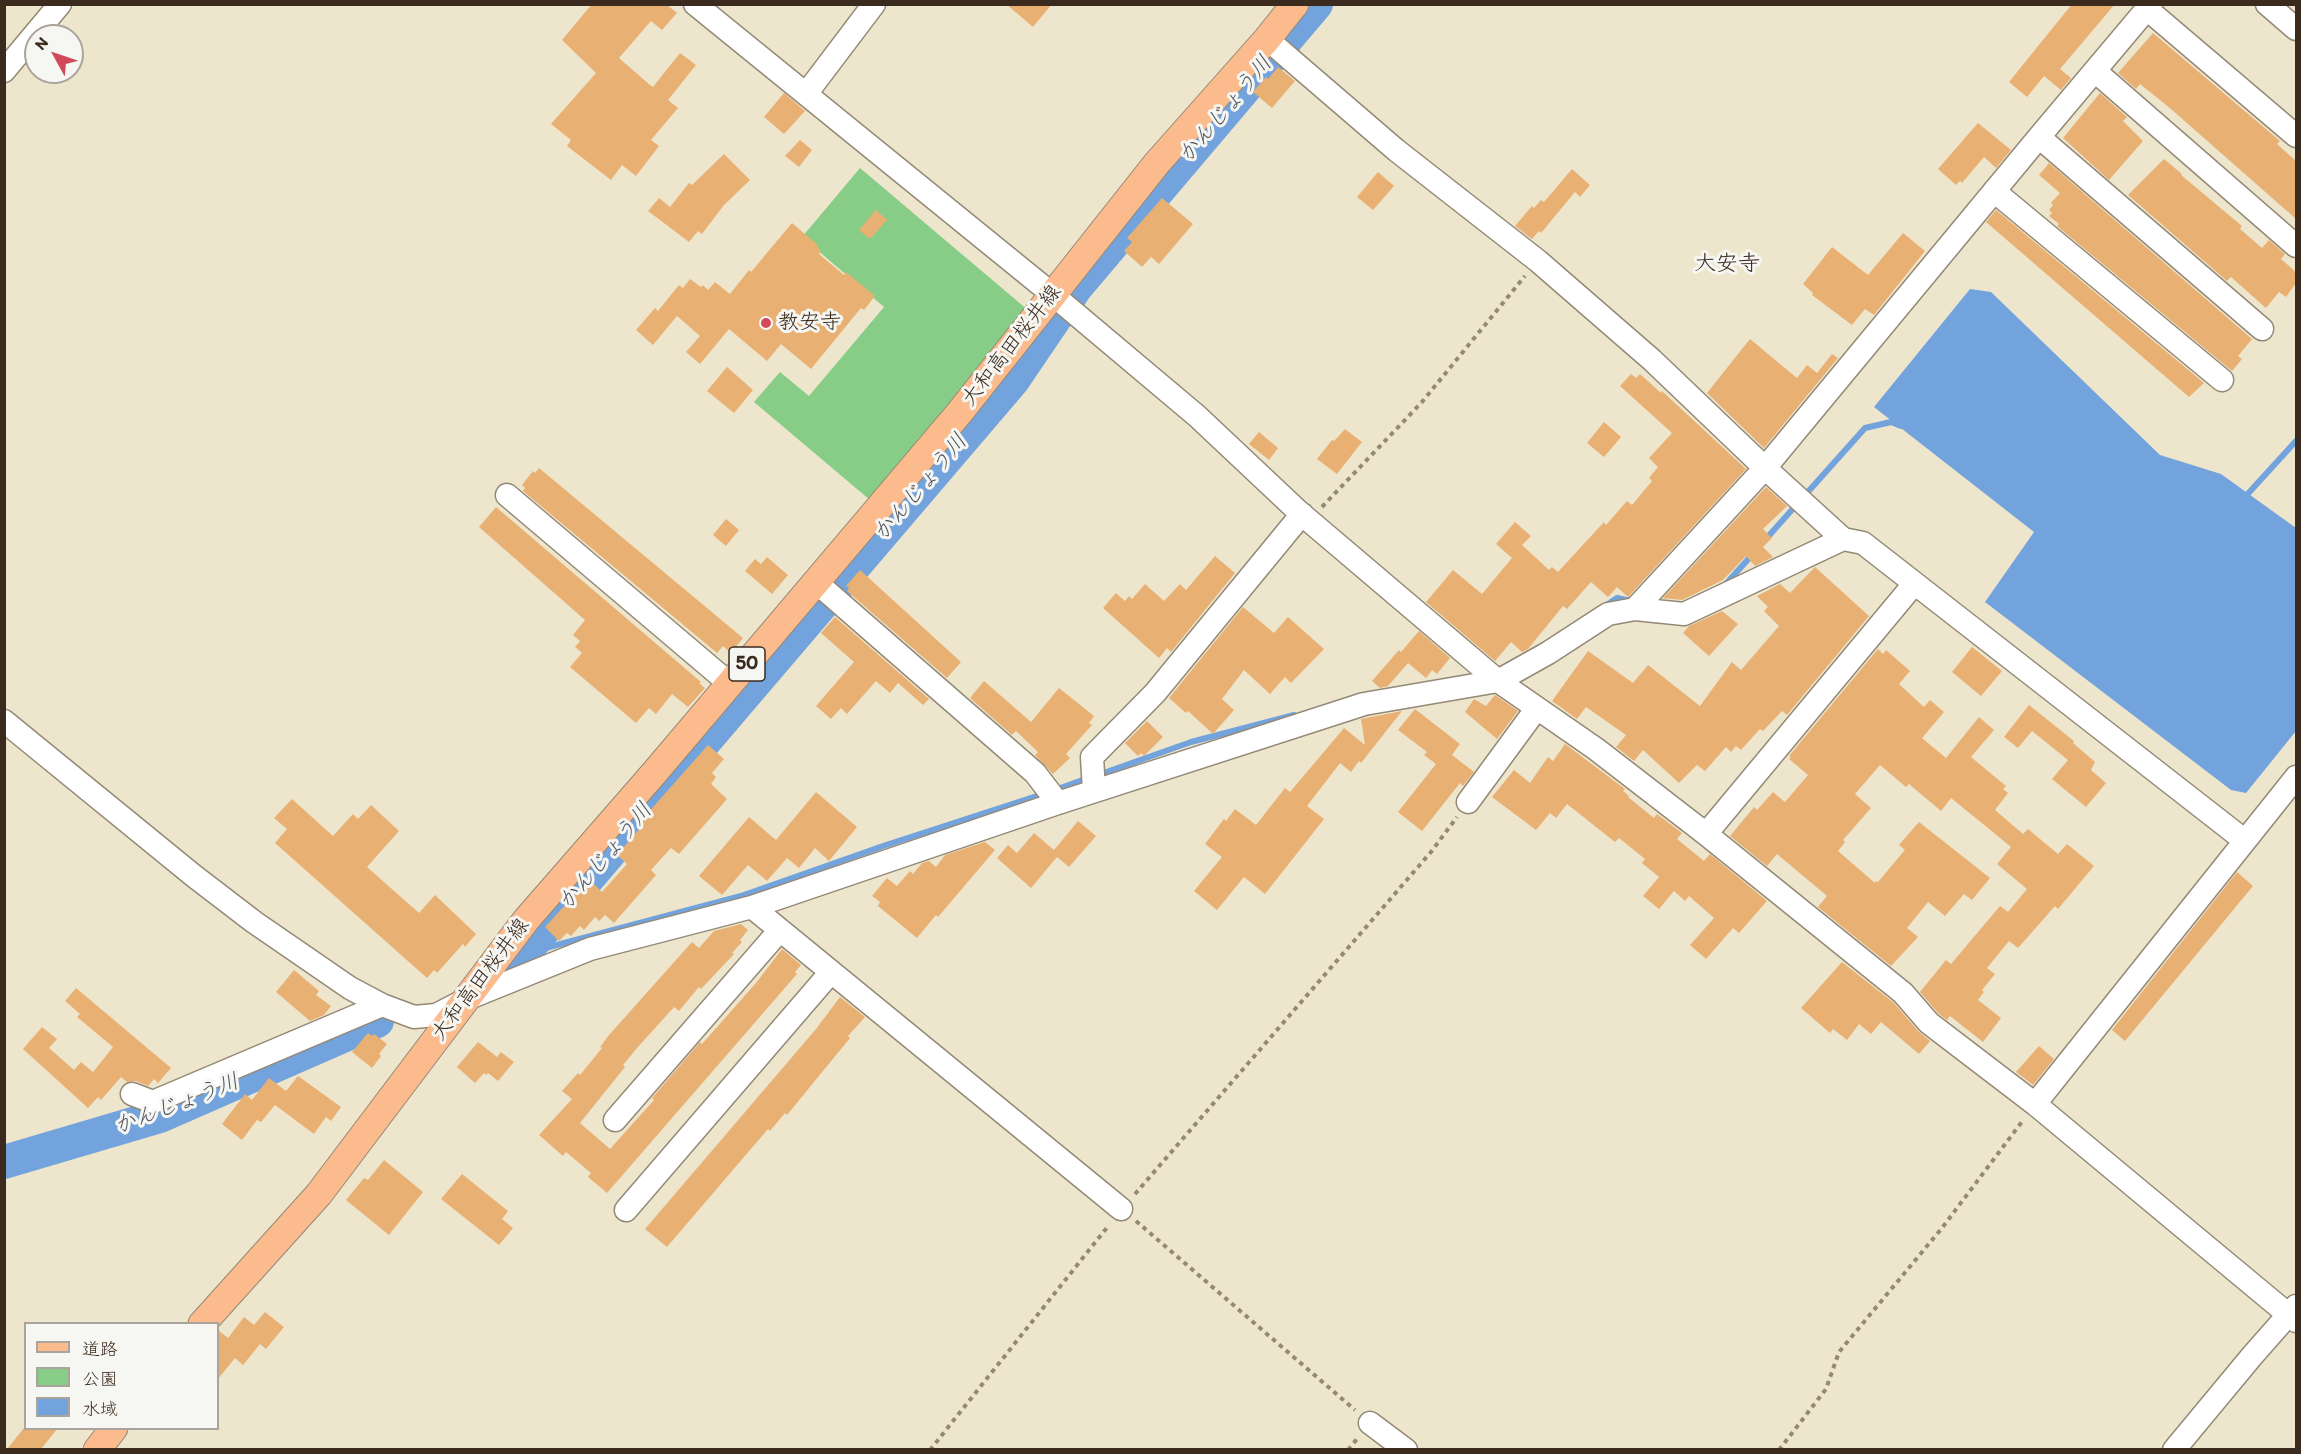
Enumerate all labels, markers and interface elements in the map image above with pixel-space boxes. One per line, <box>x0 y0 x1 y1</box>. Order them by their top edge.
north arrow <box>24 24 84 84</box>
text: N <box>31 33 52 54</box>
water label: かんじょう川 <box>1173 51 1279 169</box>
district label: 大安寺 <box>1694 251 1760 277</box>
street label: 大和高田桜井線 <box>957 280 1067 412</box>
place label: 教安寺 <box>778 310 841 336</box>
marker: 教安寺 <box>759 316 773 330</box>
water label: かんじょう川 <box>868 429 974 547</box>
road number: 50 <box>729 647 765 681</box>
water label: かんじょう川 <box>553 798 659 916</box>
street label: 大和高田桜井線 <box>427 914 535 1046</box>
water label: かんじょう川 <box>111 1069 243 1141</box>
legend <box>24 1322 219 1430</box>
text: 道路 <box>82 1338 118 1360</box>
text: 公園 <box>82 1368 118 1390</box>
text: 水域 <box>82 1398 118 1420</box>

